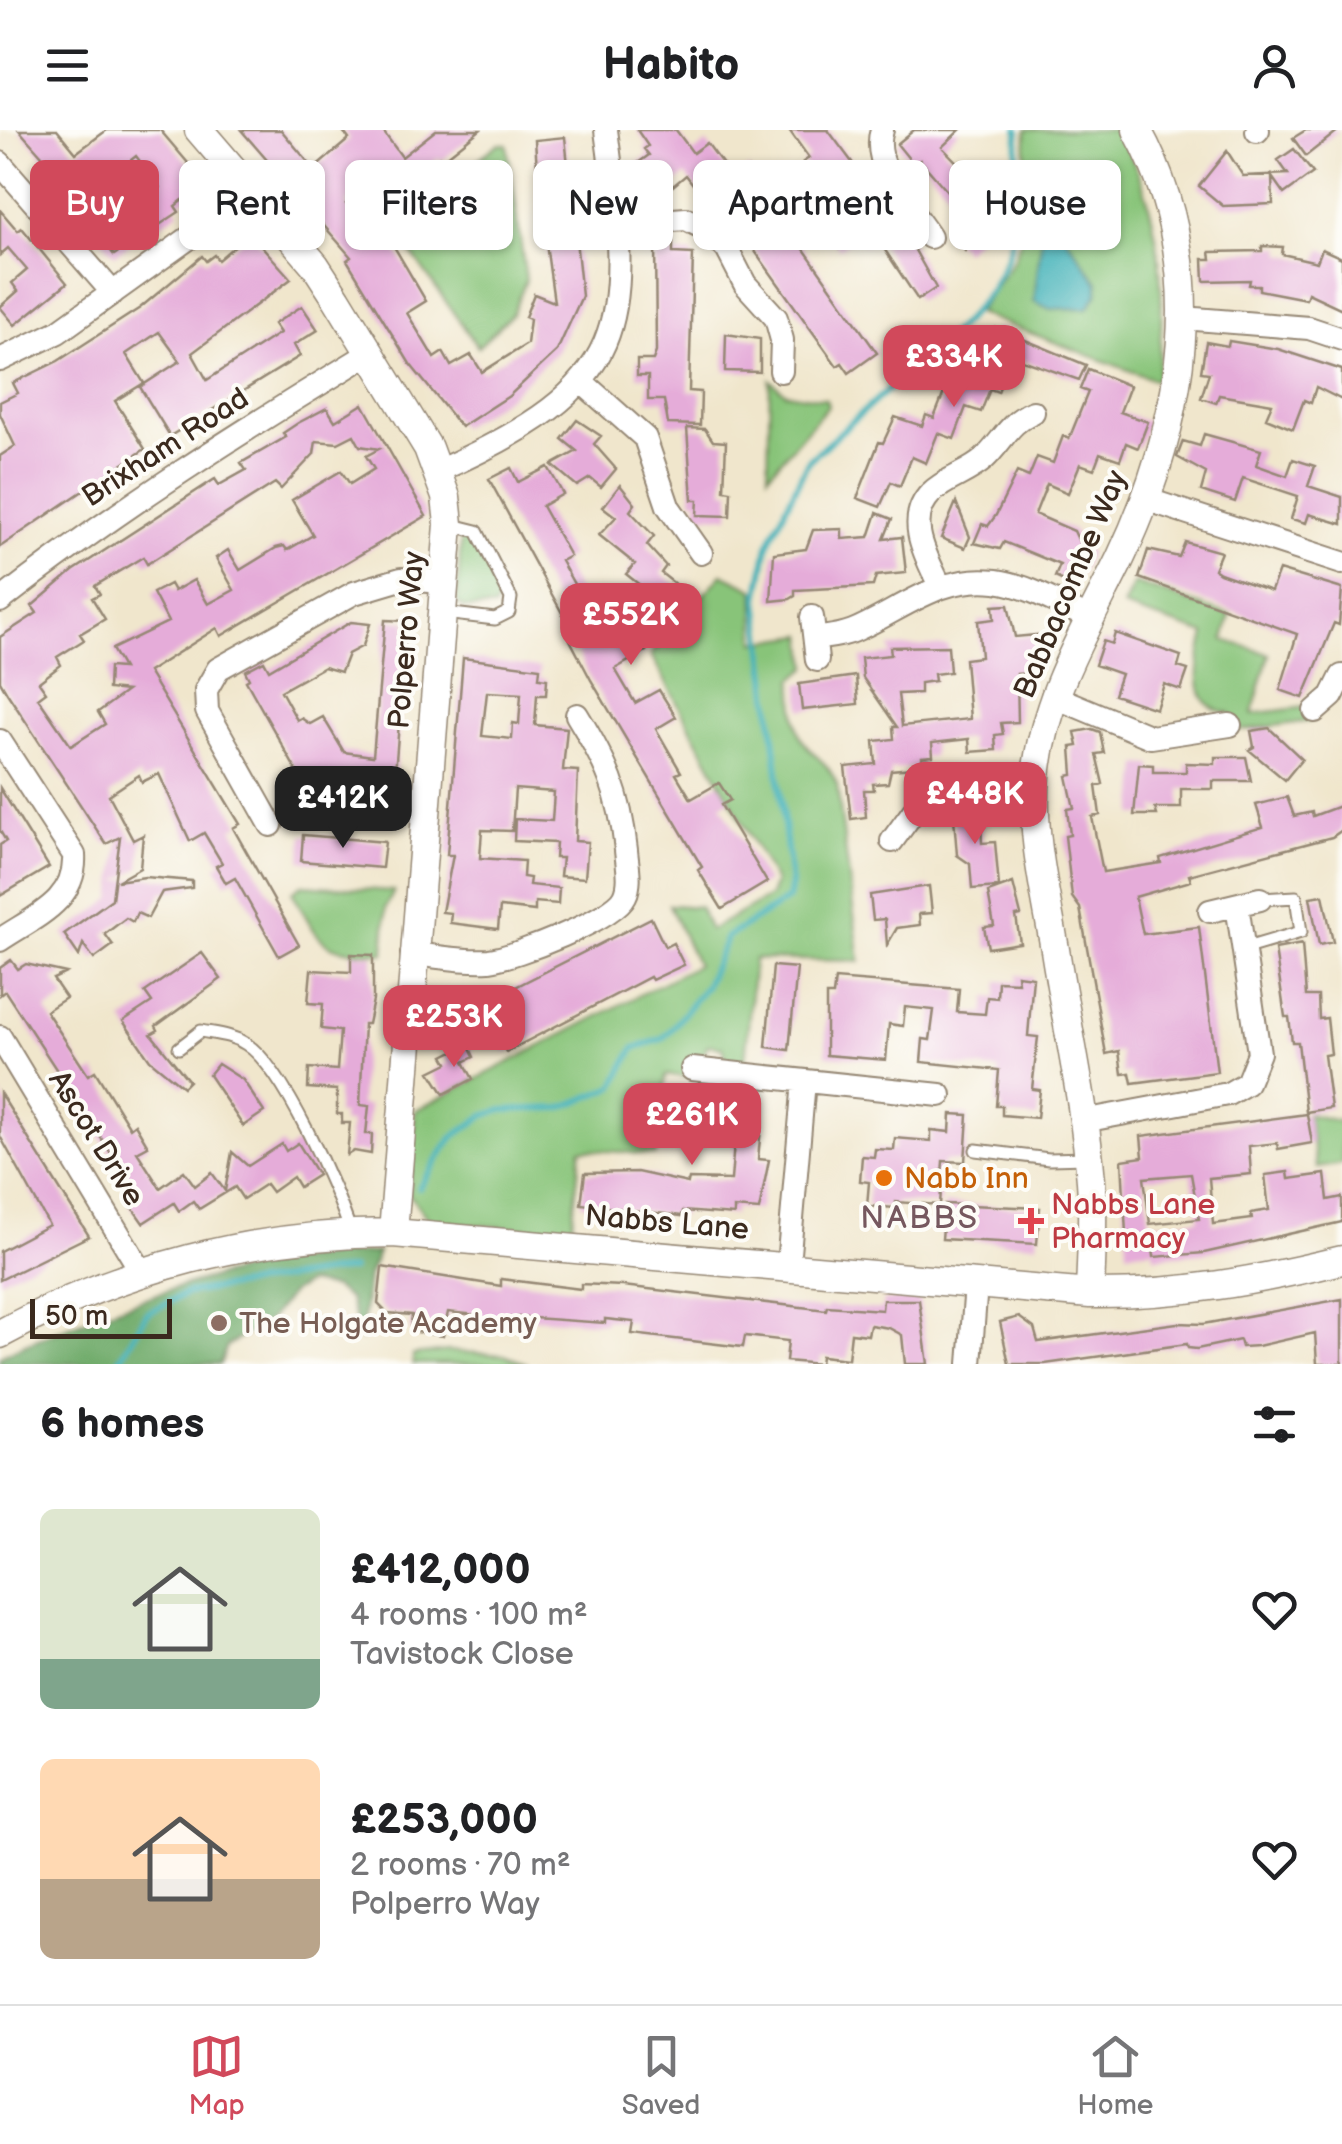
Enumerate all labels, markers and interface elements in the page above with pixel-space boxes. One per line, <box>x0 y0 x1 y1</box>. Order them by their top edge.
icon: menu <box>40 38 95 93</box>
text: Habito <box>603 38 739 93</box>
icon: person <box>1247 38 1302 93</box>
chip: Buy <box>30 160 159 250</box>
chip: Rent <box>179 160 325 250</box>
chip: Filters <box>345 160 513 250</box>
chip: New <box>533 160 673 250</box>
chip: Apartment <box>693 160 929 250</box>
chip: House <box>949 160 1121 250</box>
pin: £334K <box>884 325 1024 410</box>
text: £334K <box>905 338 1003 377</box>
street label: Brixham Road <box>75 381 256 515</box>
street label: Babbacombe Way <box>1007 465 1135 704</box>
street label: Polperro Way <box>381 550 433 730</box>
pin: £552K <box>561 583 701 668</box>
text: £552K <box>582 596 680 635</box>
pin: £448K <box>905 762 1045 847</box>
pin: £412K <box>273 766 413 851</box>
text: £448K <box>926 775 1024 814</box>
text: £412K <box>297 779 389 818</box>
pin: £253K <box>384 985 524 1070</box>
text: £253K <box>405 998 503 1037</box>
street label: Ascot Drive <box>40 1064 152 1213</box>
pin: £261K <box>622 1083 762 1168</box>
text: £261K <box>645 1096 739 1135</box>
place label: Nabb Inn <box>904 1161 1029 1197</box>
marker: Nabb Inn <box>873 1167 895 1189</box>
place label: Nabbs Lane Pharmacy <box>1051 1187 1215 1257</box>
street label: Nabbs Lane <box>584 1198 750 1248</box>
district label: NABBS <box>860 1199 980 1238</box>
marker: Nabbs Lane Pharmacy <box>1020 1210 1042 1232</box>
scale bar <box>30 1294 172 1338</box>
text: 50 m <box>45 1300 108 1333</box>
place label: The Holgate Academy <box>239 1306 537 1342</box>
marker: The Holgate Academy <box>208 1312 230 1334</box>
icon: filters <box>1247 1397 1302 1452</box>
text: 6 homes <box>40 1399 204 1450</box>
text: £412,000 <box>350 1545 531 1596</box>
icon: home <box>120 1549 240 1669</box>
icon: heart <box>1247 1582 1302 1637</box>
text: 4 rooms · 100 m² <box>350 1596 588 1635</box>
text: Tavistock Close <box>350 1635 574 1674</box>
text: £253,000 <box>350 1795 538 1846</box>
icon: home <box>120 1799 240 1919</box>
icon: heart <box>1247 1832 1302 1887</box>
text: 2 rooms · 70 m² <box>350 1846 571 1885</box>
text: Polperro Way <box>350 1885 540 1924</box>
tab: Map <box>189 2029 245 2122</box>
tab: Saved <box>622 2029 700 2122</box>
tab: Home <box>1077 2029 1153 2122</box>

